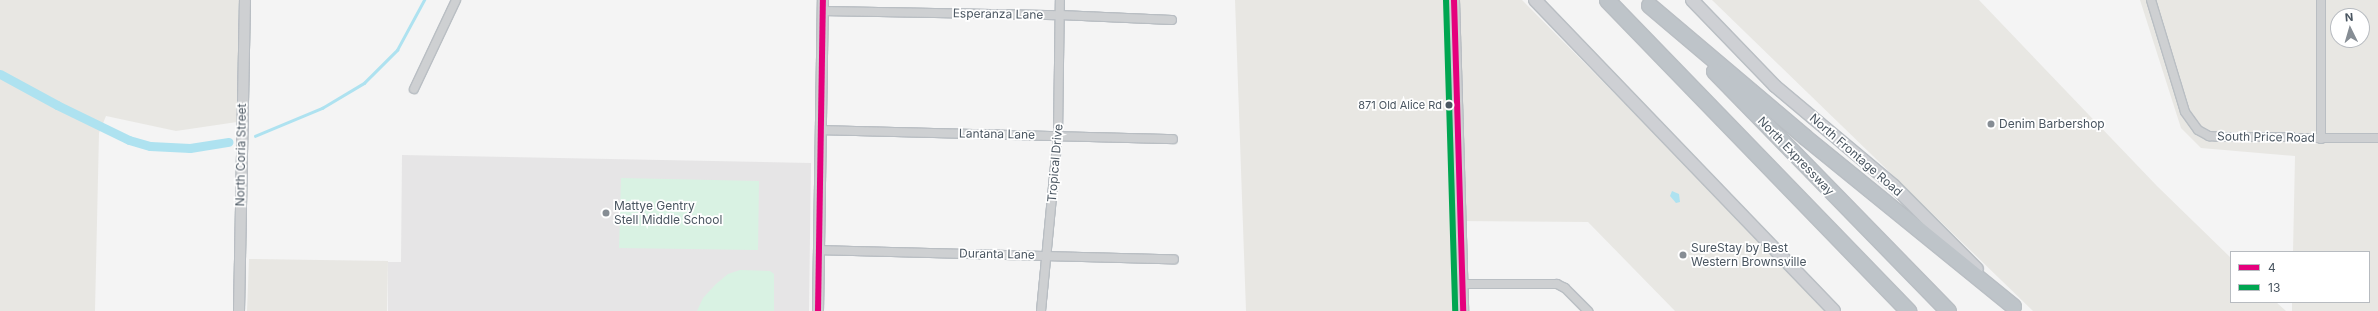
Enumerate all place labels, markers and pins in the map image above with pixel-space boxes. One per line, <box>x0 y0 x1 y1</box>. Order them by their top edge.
place label: 871 Old Alice Rd <box>1358 98 1442 112</box>
marker: 871 Old Alice Rd <box>1444 100 1454 110</box>
place label: Denim Barbershop <box>1999 117 2105 131</box>
marker: Denim Barbershop <box>1986 119 1996 129</box>
place label: Mattye Gentry Stell Middle School <box>614 199 722 227</box>
marker: Mattye Gentry Stell Middle School <box>601 208 611 218</box>
place label: SureStay by Best Western Brownsville <box>1691 241 1806 269</box>
marker: SureStay by Best Western Brownsville <box>1678 250 1688 260</box>

